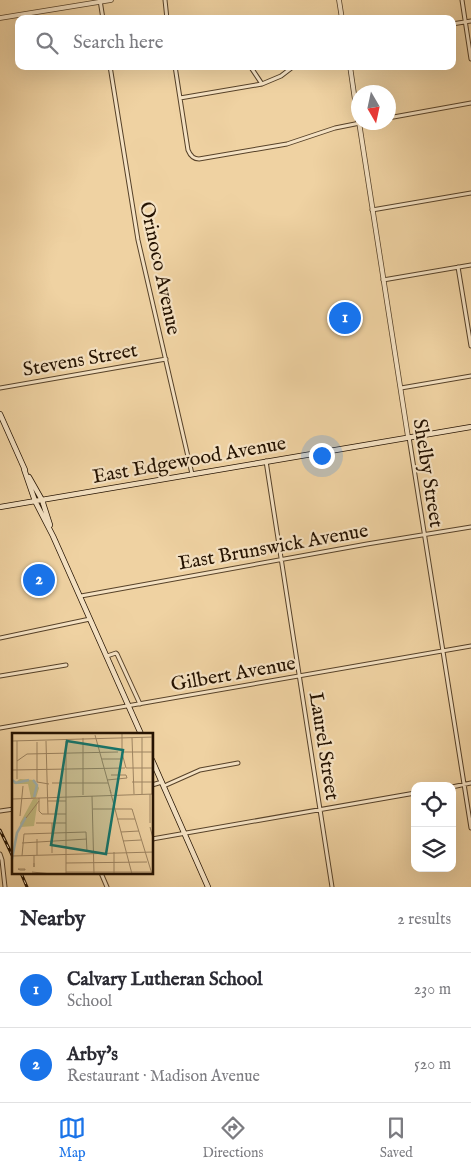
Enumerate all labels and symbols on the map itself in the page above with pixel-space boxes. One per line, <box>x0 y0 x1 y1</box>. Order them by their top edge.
north arrow <box>351 85 396 130</box>
street label: Orinoco Avenue <box>133 199 186 337</box>
pin: 1 <box>329 299 361 337</box>
street label: Stevens Street <box>21 338 140 383</box>
street label: Shelby Street <box>407 417 448 530</box>
street label: East Edgewood Avenue <box>91 431 288 490</box>
your location <box>309 443 335 469</box>
street label: East Brunswick Avenue <box>176 518 370 577</box>
pin: 2 <box>23 561 55 599</box>
street label: Gilbert Avenue <box>169 651 298 698</box>
street label: Laurel Street <box>303 690 344 802</box>
inset map <box>12 733 154 874</box>

